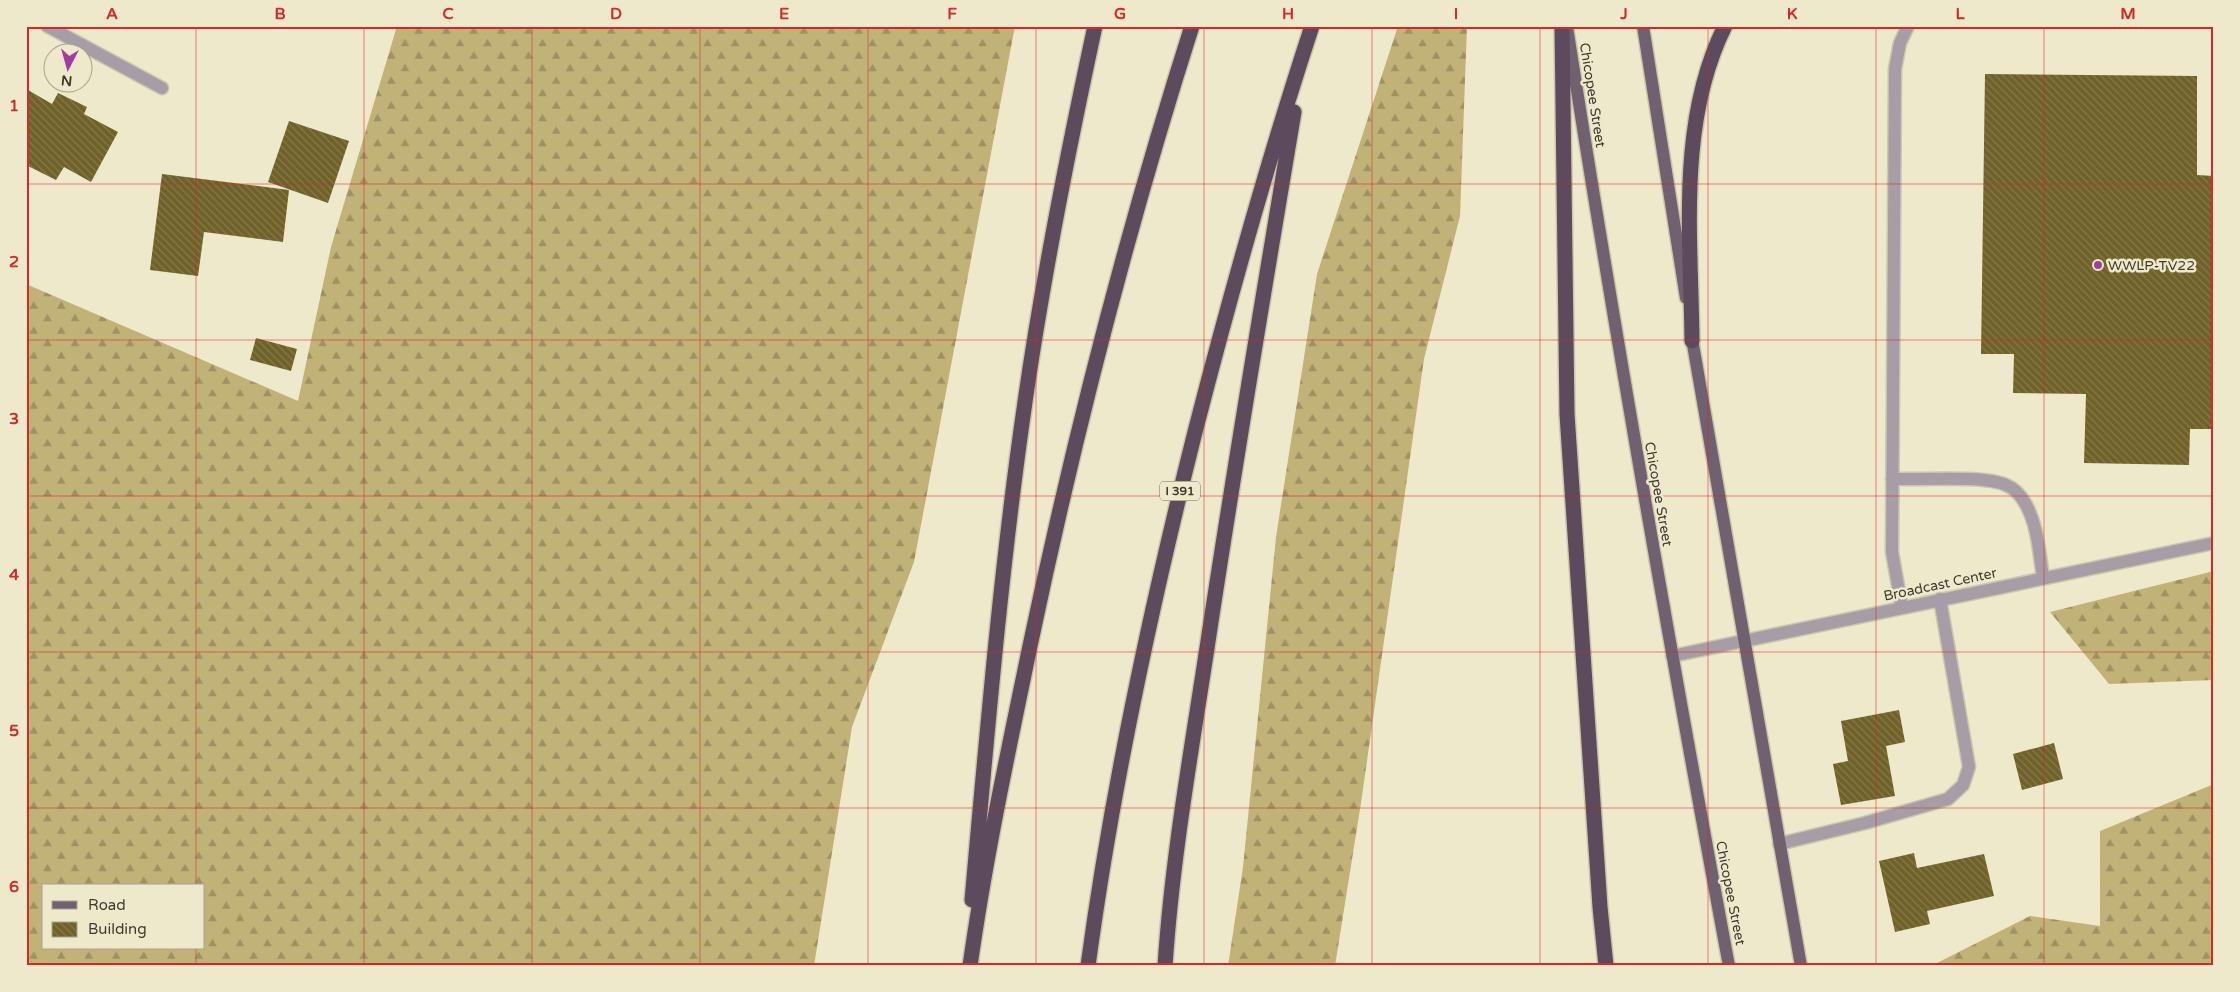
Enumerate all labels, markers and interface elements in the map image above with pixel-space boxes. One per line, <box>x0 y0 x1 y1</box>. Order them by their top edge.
text: A <box>106 4 118 24</box>
text: B <box>274 4 286 24</box>
text: C <box>442 4 454 24</box>
text: D <box>610 4 622 24</box>
text: E <box>779 4 789 24</box>
text: F <box>947 4 957 24</box>
text: G <box>1114 4 1126 24</box>
text: H <box>1282 4 1294 24</box>
text: I <box>1454 4 1458 24</box>
text: J <box>1619 4 1628 24</box>
text: K <box>1787 4 1798 24</box>
text: L <box>1955 4 1965 24</box>
text: M <box>2120 4 2136 24</box>
street label: Chicopee Street <box>1576 41 1609 149</box>
north arrow <box>42 42 92 92</box>
text: N <box>60 71 73 89</box>
text: 1 <box>9 96 19 116</box>
text: 2 <box>9 252 19 272</box>
place label: WWLP-TV22 <box>2108 257 2195 274</box>
marker: WWLP-TV22 <box>2092 259 2104 271</box>
text: 3 <box>9 409 19 429</box>
street label: Chicopee Street <box>1641 440 1676 548</box>
road number: I 391 <box>1160 482 1200 501</box>
street label: Broadcast Center <box>1882 564 1999 605</box>
text: 4 <box>9 565 19 585</box>
text: 5 <box>9 721 19 741</box>
street label: Chicopee Street <box>1712 839 1749 947</box>
text: 6 <box>9 877 19 897</box>
legend <box>42 884 205 950</box>
text: Road <box>88 896 126 914</box>
text: Building <box>88 920 147 938</box>

